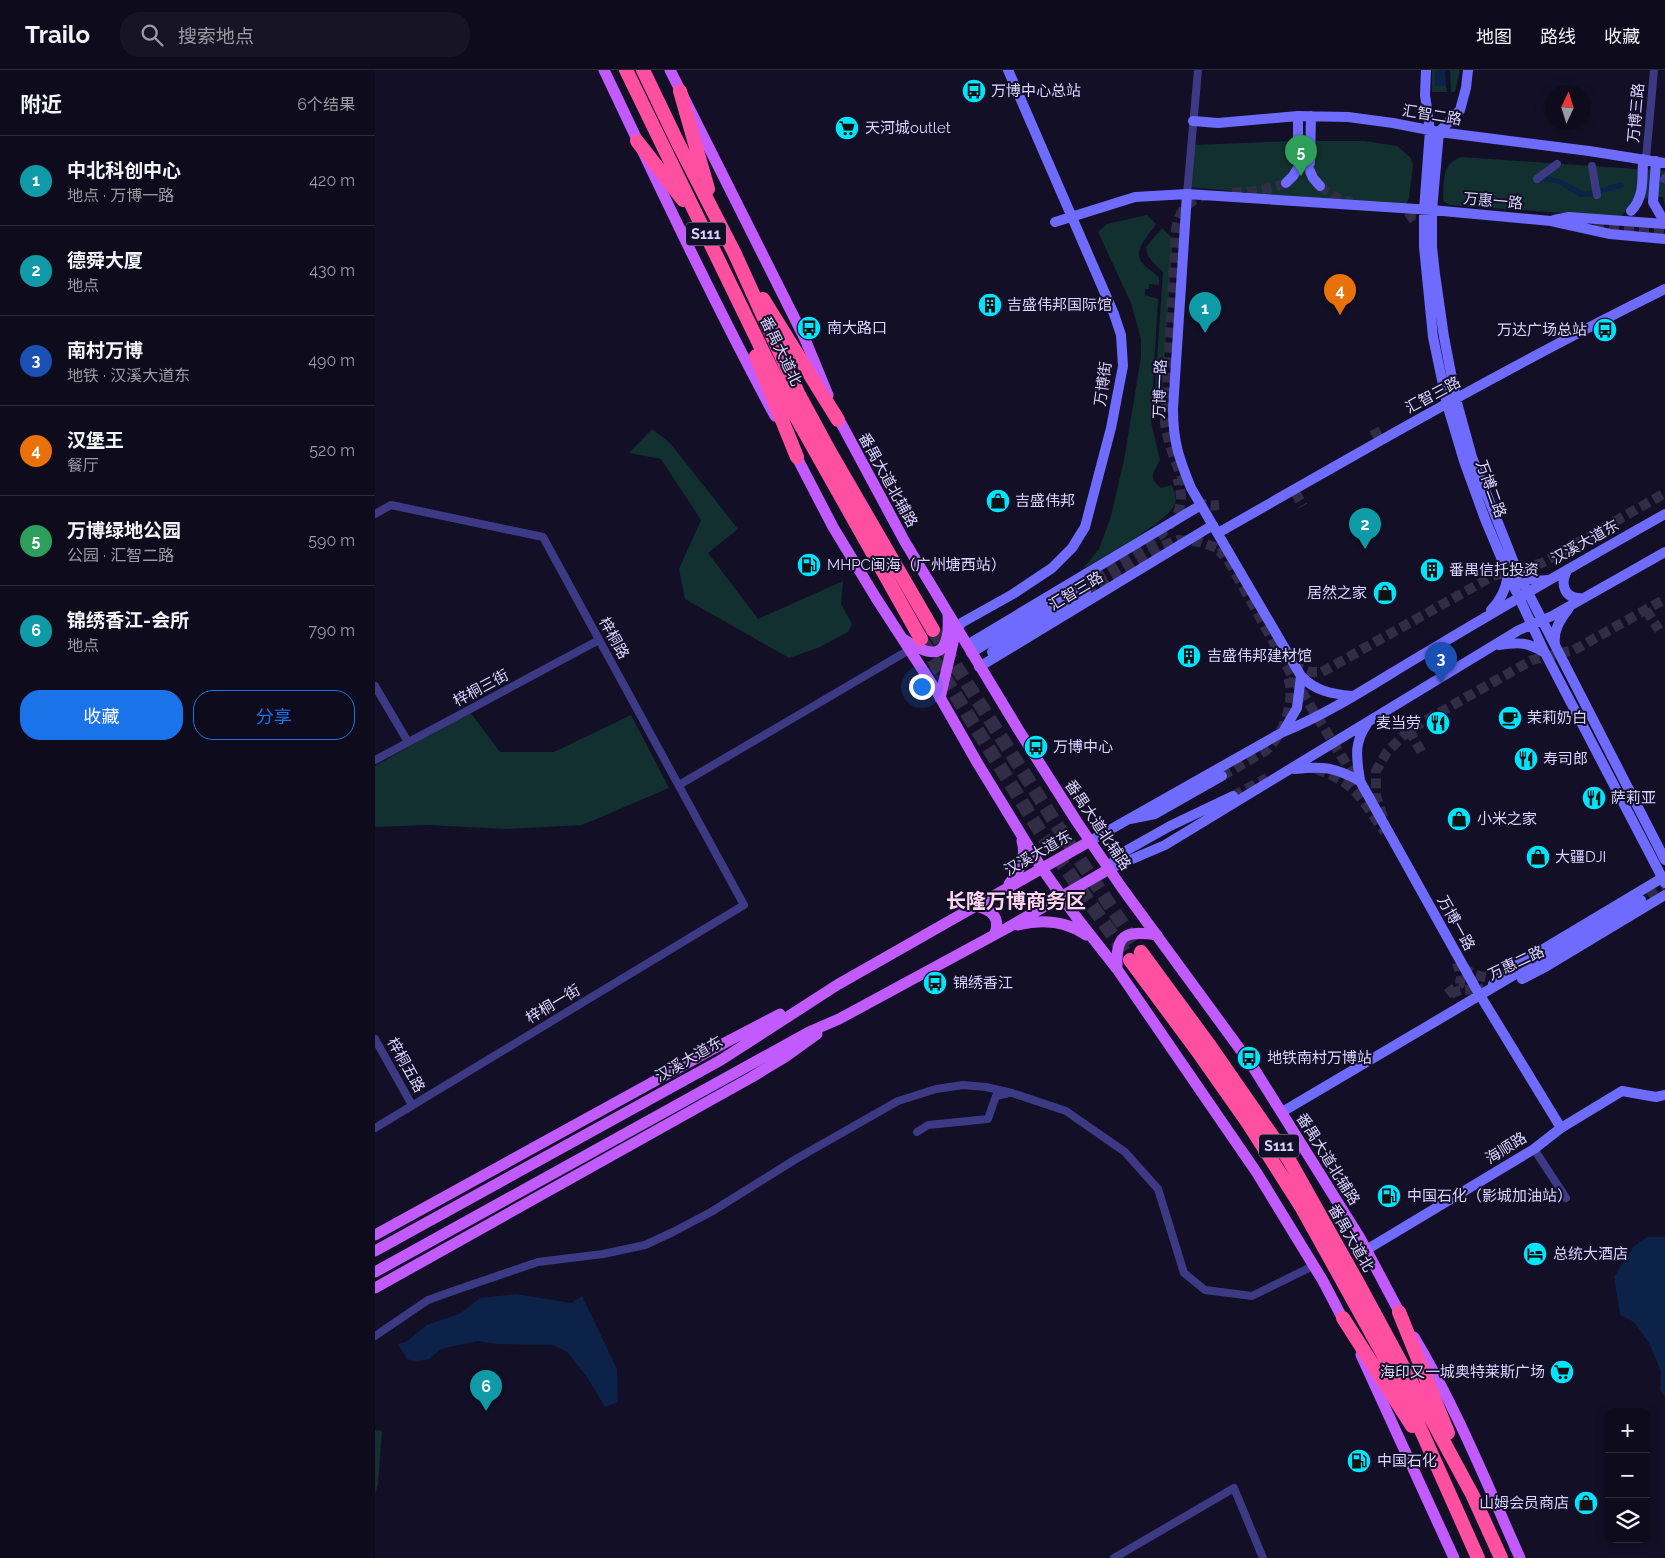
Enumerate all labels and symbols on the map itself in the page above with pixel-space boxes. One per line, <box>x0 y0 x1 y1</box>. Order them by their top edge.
bus stop icon: 万博中心总站 <box>961 78 987 104</box>
place label: 万博中心总站 <box>991 82 1081 100</box>
street label: 万博三路 <box>1624 82 1648 144</box>
north arrow <box>1545 85 1590 130</box>
street label: 汇智二路 <box>1401 101 1463 129</box>
supermarket icon: 天河城outlet <box>834 115 860 141</box>
place label: 天河城outlet <box>865 119 951 137</box>
pin: 5 <box>1285 135 1317 176</box>
street label: 万惠一路 <box>1462 189 1524 213</box>
road number: S111 <box>686 222 726 245</box>
pin: 4 <box>1324 274 1356 315</box>
building icon: 吉盛伟邦国际馆 <box>977 292 1003 318</box>
pin: 1 <box>1189 292 1221 333</box>
place label: 吉盛伟邦国际馆 <box>1007 296 1112 314</box>
street label: 番禺大道北 <box>756 313 806 389</box>
bus stop icon: 南大路口 <box>796 315 822 341</box>
bus stop icon: 万达广场总站 <box>1592 317 1618 343</box>
place label: 南大路口 <box>827 319 887 337</box>
place label: 万达广场总站 <box>1497 321 1587 339</box>
street label: 万博一路 <box>1150 359 1170 419</box>
street label: 万博街 <box>1091 360 1115 408</box>
street label: 汇智三路 <box>1402 373 1464 417</box>
street label: 番禺大道北辅路 <box>855 430 921 530</box>
street label: 万博二路 <box>1472 458 1510 520</box>
shop icon: 吉盛伟邦 <box>985 488 1011 514</box>
place label: 吉盛伟邦 <box>1015 492 1075 510</box>
pin: 2 <box>1349 508 1381 549</box>
street label: 汉溪大道东 <box>1548 516 1622 568</box>
fuel station icon: MHPC闽海（广州塘西站） <box>796 552 822 578</box>
place label: MHPC闽海（广州塘西站） <box>827 556 1006 574</box>
building icon: 番禺信托投资 <box>1419 557 1445 583</box>
place label: 番禺信托投资 <box>1449 561 1539 579</box>
street label: 汇智三路 <box>1046 568 1106 614</box>
shop icon: 居然之家 <box>1372 580 1398 606</box>
place label: 居然之家 <box>1307 584 1367 602</box>
street label: 梓桐路 <box>595 614 633 662</box>
pin: 3 <box>1425 642 1457 683</box>
building icon: 吉盛伟邦建材馆 <box>1176 643 1202 669</box>
place label: 吉盛伟邦建材馆 <box>1207 647 1312 665</box>
street label: 梓桐三街 <box>450 666 512 710</box>
your location <box>909 674 935 700</box>
cafe icon: 茉莉奶白 <box>1497 705 1523 731</box>
place label: 茉莉奶白 <box>1527 709 1587 727</box>
restaurant icon: 麦当劳 <box>1425 710 1451 736</box>
place label: 麦当劳 <box>1376 714 1421 732</box>
bus stop icon: 万博中心 <box>1023 734 1049 760</box>
place label: 万博中心 <box>1053 738 1113 756</box>
restaurant icon: 寿司郎 <box>1513 746 1539 772</box>
place label: 寿司郎 <box>1543 750 1588 768</box>
street label: 番禺大道北辅路 <box>1061 776 1135 874</box>
restaurant icon: 萨莉亚 <box>1581 785 1607 811</box>
place label: 萨莉亚 <box>1611 789 1656 807</box>
shop icon: 小米之家 <box>1446 806 1472 832</box>
place label: 小米之家 <box>1477 810 1537 828</box>
street label: 汉溪大道东 <box>1001 826 1075 880</box>
shop icon: 大疆DJI <box>1525 844 1551 870</box>
place label: 大疆DJI <box>1555 848 1606 866</box>
district label: 长隆万博商务区 <box>946 889 1086 913</box>
street label: 万博一路 <box>1434 892 1478 954</box>
street label: 万惠二路 <box>1485 942 1547 984</box>
bus stop icon: 锦绣香江 <box>922 970 948 996</box>
place label: 锦绣香江 <box>953 974 1013 992</box>
street label: 梓桐一街 <box>523 981 583 1027</box>
street label: 汉溪大道东 <box>652 1032 726 1086</box>
street label: 梓桐五路 <box>384 1034 428 1096</box>
bus stop icon: 地铁南村万博站 <box>1236 1045 1262 1071</box>
place label: 地铁南村万博站 <box>1267 1049 1372 1067</box>
street label: 番禺大道北辅路 <box>1293 1110 1363 1208</box>
street label: 海顺路 <box>1482 1128 1530 1168</box>
road number: S111 <box>1259 1134 1299 1158</box>
fuel station icon: 中国石化（影城加油站） <box>1376 1183 1402 1209</box>
place label: 中国石化（影城加油站） <box>1407 1187 1572 1205</box>
street label: 番禺大道北 <box>1324 1201 1378 1275</box>
hotel icon: 总统大酒店 <box>1522 1241 1548 1267</box>
place label: 总统大酒店 <box>1553 1245 1628 1263</box>
supermarket icon: 海印又一城奥特莱斯广场 <box>1549 1359 1575 1385</box>
place label: 海印又一城奥特莱斯广场 <box>1380 1363 1545 1381</box>
pin: 6 <box>470 1370 502 1411</box>
fuel station icon: 中国石化 <box>1346 1448 1372 1474</box>
place label: 中国石化 <box>1377 1452 1437 1470</box>
shop icon: 山姆会员商店 <box>1573 1490 1599 1516</box>
place label: 山姆会员商店 <box>1479 1494 1569 1512</box>

